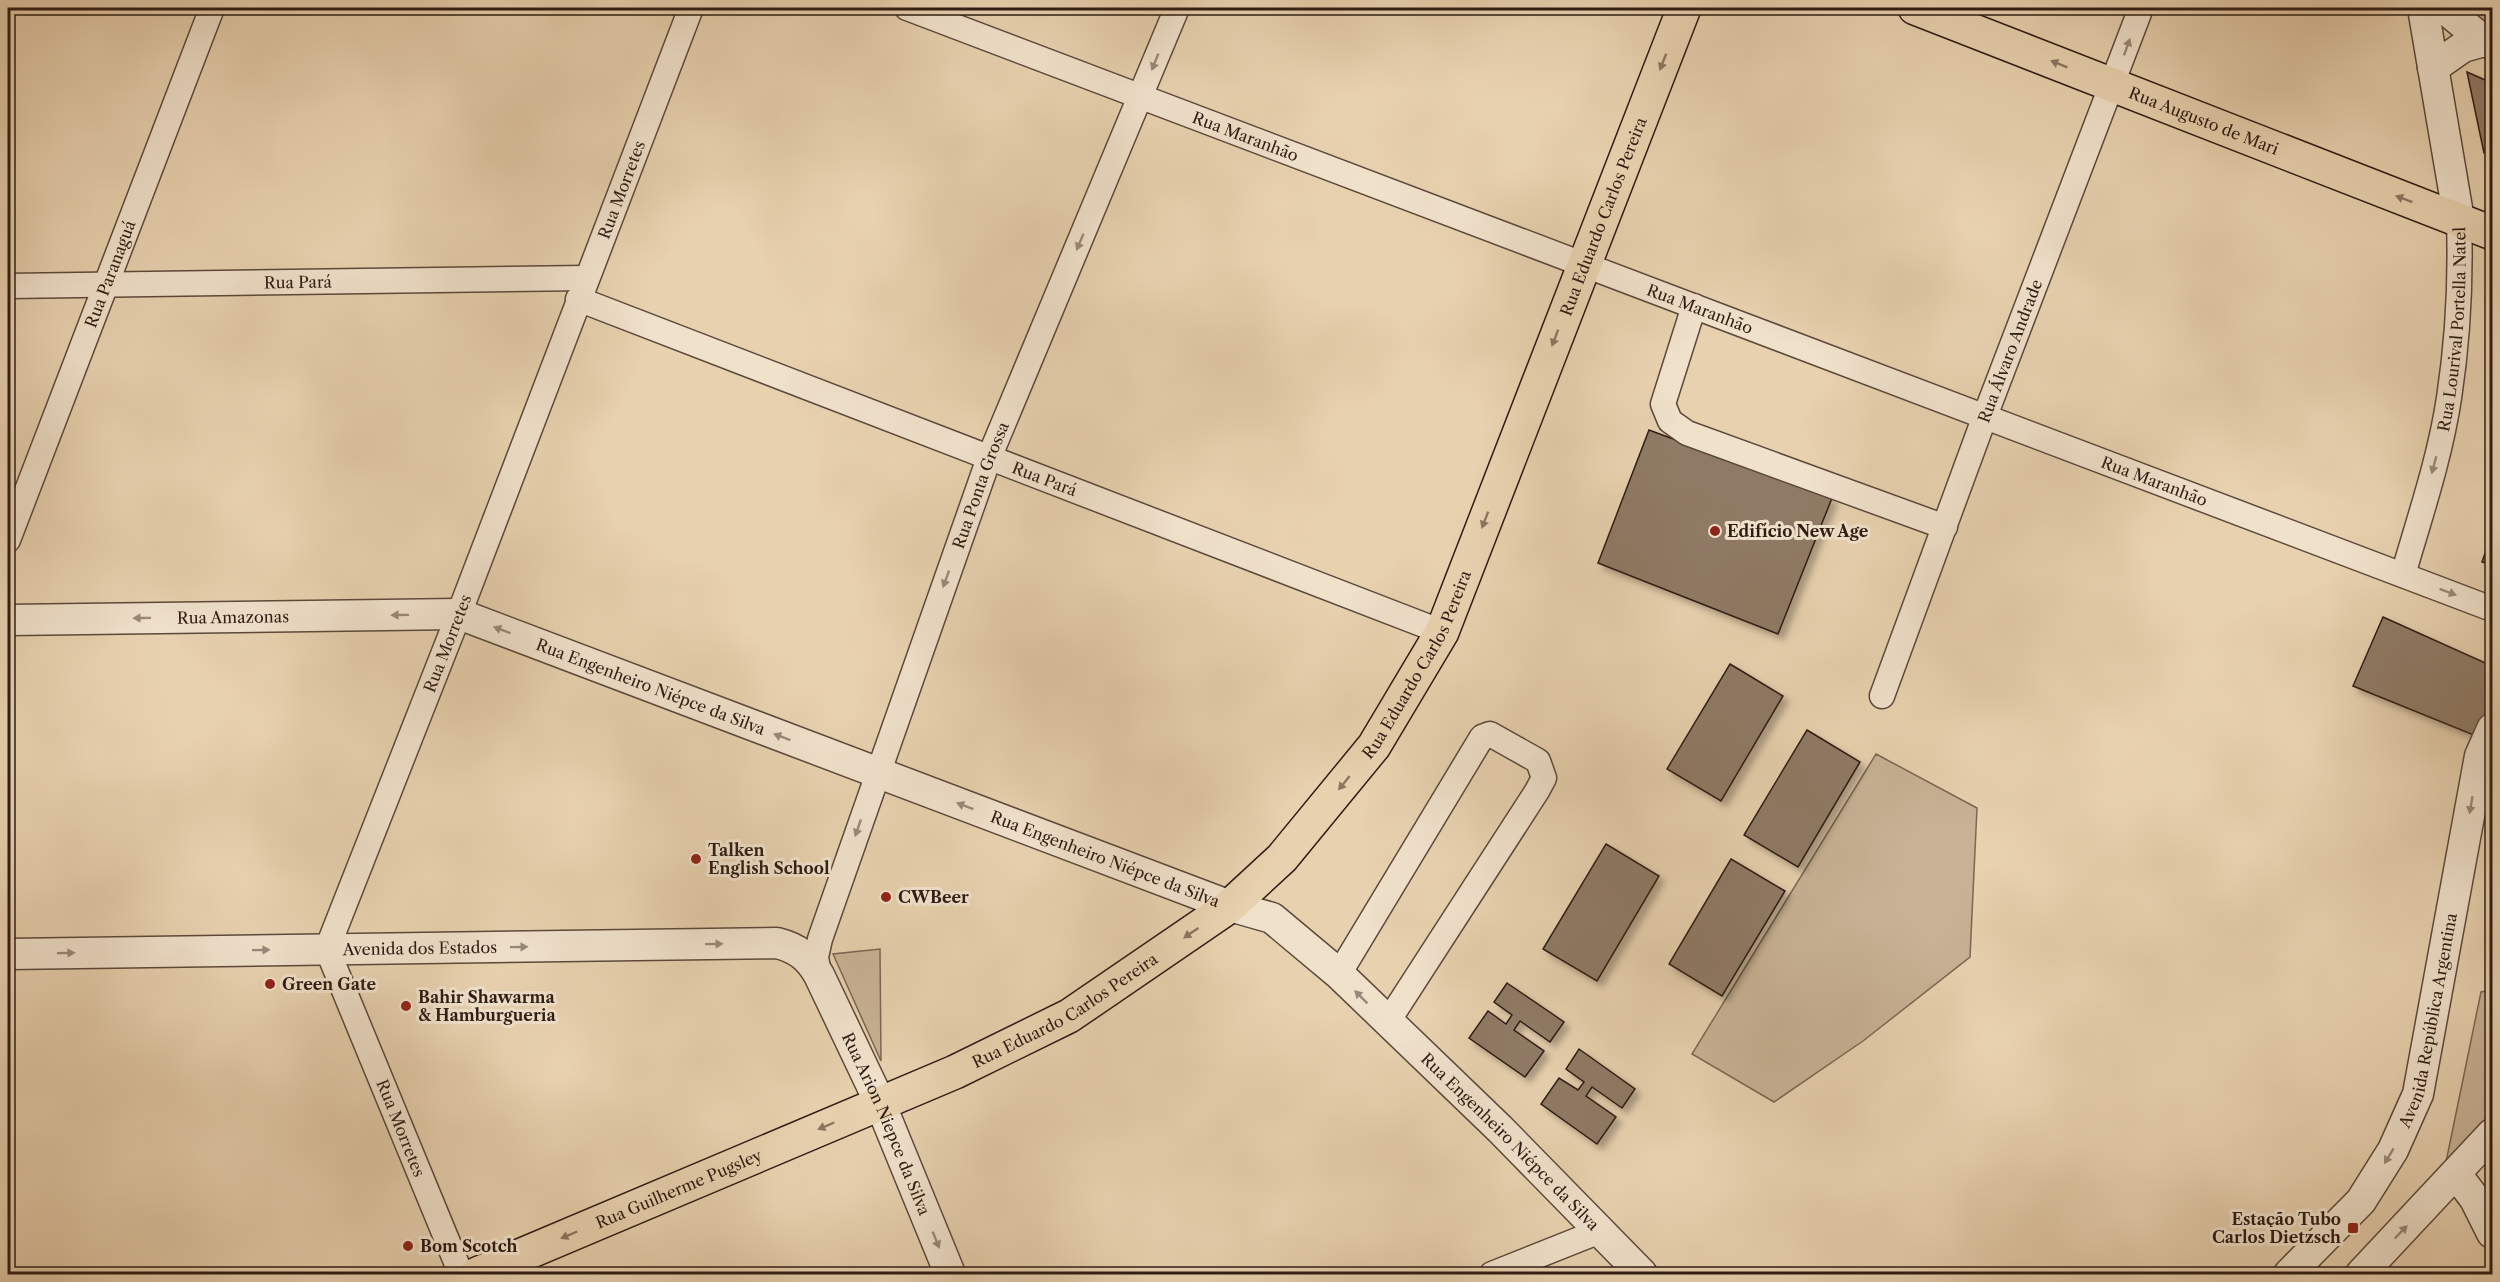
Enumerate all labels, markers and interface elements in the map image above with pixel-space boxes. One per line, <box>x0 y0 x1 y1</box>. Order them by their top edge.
one-way arrow <box>2123 38 2133 56</box>
one-way arrow <box>1150 53 1159 71</box>
one-way arrow <box>1658 53 1667 71</box>
one-way arrow <box>2050 59 2068 69</box>
street label: Rua Augusto de Mari <box>2126 82 2282 159</box>
street label: Rua Maranhão <box>1190 107 1302 166</box>
street label: Rua Eduardo Carlos Pereira <box>1556 114 1651 319</box>
street label: Rua Morretes <box>594 138 649 242</box>
one-way arrow <box>2395 193 2413 203</box>
street label: Rua Paranaguá <box>80 217 140 330</box>
street label: Rua Lourival Portella Natel <box>2433 226 2470 433</box>
one-way arrow <box>1075 233 1085 251</box>
street label: Rua Pará <box>264 272 333 292</box>
street label: Rua Álvaro Andrade <box>1973 276 2046 425</box>
street label: Rua Maranhão <box>1644 279 1756 338</box>
one-way arrow <box>1550 329 1559 347</box>
street label: Rua Ponta Grossa <box>948 418 1013 551</box>
street label: Rua Maranhão <box>2098 452 2210 510</box>
one-way arrow <box>2429 456 2439 474</box>
street label: Rua Pará <box>1009 457 1080 501</box>
one-way arrow <box>1480 511 1489 529</box>
place label: Edifício New Age <box>1727 521 1869 541</box>
marker: Edifício New Age <box>1708 524 1722 538</box>
street label: Rua Eduardo Carlos Pereira <box>1358 567 1475 763</box>
one-way arrow <box>941 570 950 588</box>
one-way arrow <box>2439 587 2457 597</box>
street label: Rua Morretes <box>419 592 476 695</box>
street label: Rua Amazonas <box>177 606 289 628</box>
one-way arrow <box>391 610 410 620</box>
one-way arrow <box>133 613 152 623</box>
one-way arrow <box>493 625 511 635</box>
street label: Rua Engenheiro Niépce da Silva <box>533 634 769 739</box>
one-way arrow <box>773 732 791 741</box>
one-way arrow <box>1338 775 1351 790</box>
one-way arrow <box>2466 795 2475 814</box>
one-way arrow <box>955 801 973 811</box>
street label: Rua Engenheiro Niépce da Silva <box>988 806 1223 911</box>
one-way arrow <box>853 819 862 837</box>
place label: Talken English School <box>708 840 830 878</box>
marker: Talken English School <box>689 852 703 866</box>
place label: CWBeer <box>898 887 969 907</box>
marker: CWBeer <box>879 890 893 904</box>
street label: Avenida República Argentina <box>2394 911 2461 1132</box>
one-way arrow <box>1183 927 1199 939</box>
street label: Avenida dos Estados <box>342 937 497 959</box>
one-way arrow <box>704 939 723 949</box>
one-way arrow <box>509 942 528 952</box>
one-way arrow <box>251 945 270 955</box>
one-way arrow <box>56 948 75 958</box>
street label: Rua Eduardo Carlos Pereira <box>969 948 1162 1072</box>
place label: Green Gate <box>282 974 377 994</box>
marker: Green Gate <box>263 977 277 991</box>
place label: Bahir Shawarma & Hamburgueria <box>418 987 556 1025</box>
one-way arrow <box>1354 990 1369 1004</box>
marker: Bahir Shawarma & Hamburgueria <box>399 999 413 1013</box>
street label: Rua Arion Niepce da Silva <box>838 1029 935 1219</box>
street label: Rua Engenheiro Niépce da Silva <box>1417 1048 1604 1235</box>
street label: Rua Morretes <box>372 1076 430 1180</box>
one-way arrow <box>817 1121 835 1131</box>
street label: Rua Guilherme Pugsley <box>593 1144 766 1233</box>
one-way arrow <box>2383 1148 2394 1164</box>
place label: Estação Tubo Carlos Dietzsch <box>2212 1209 2341 1247</box>
marker: Estação Tubo Carlos Dietzsch <box>2346 1221 2360 1235</box>
one-way arrow <box>2394 1225 2408 1240</box>
one-way arrow <box>560 1230 578 1240</box>
one-way arrow <box>931 1231 941 1249</box>
place label: Bom Scotch <box>420 1236 517 1256</box>
marker: Bom Scotch <box>401 1239 415 1253</box>

